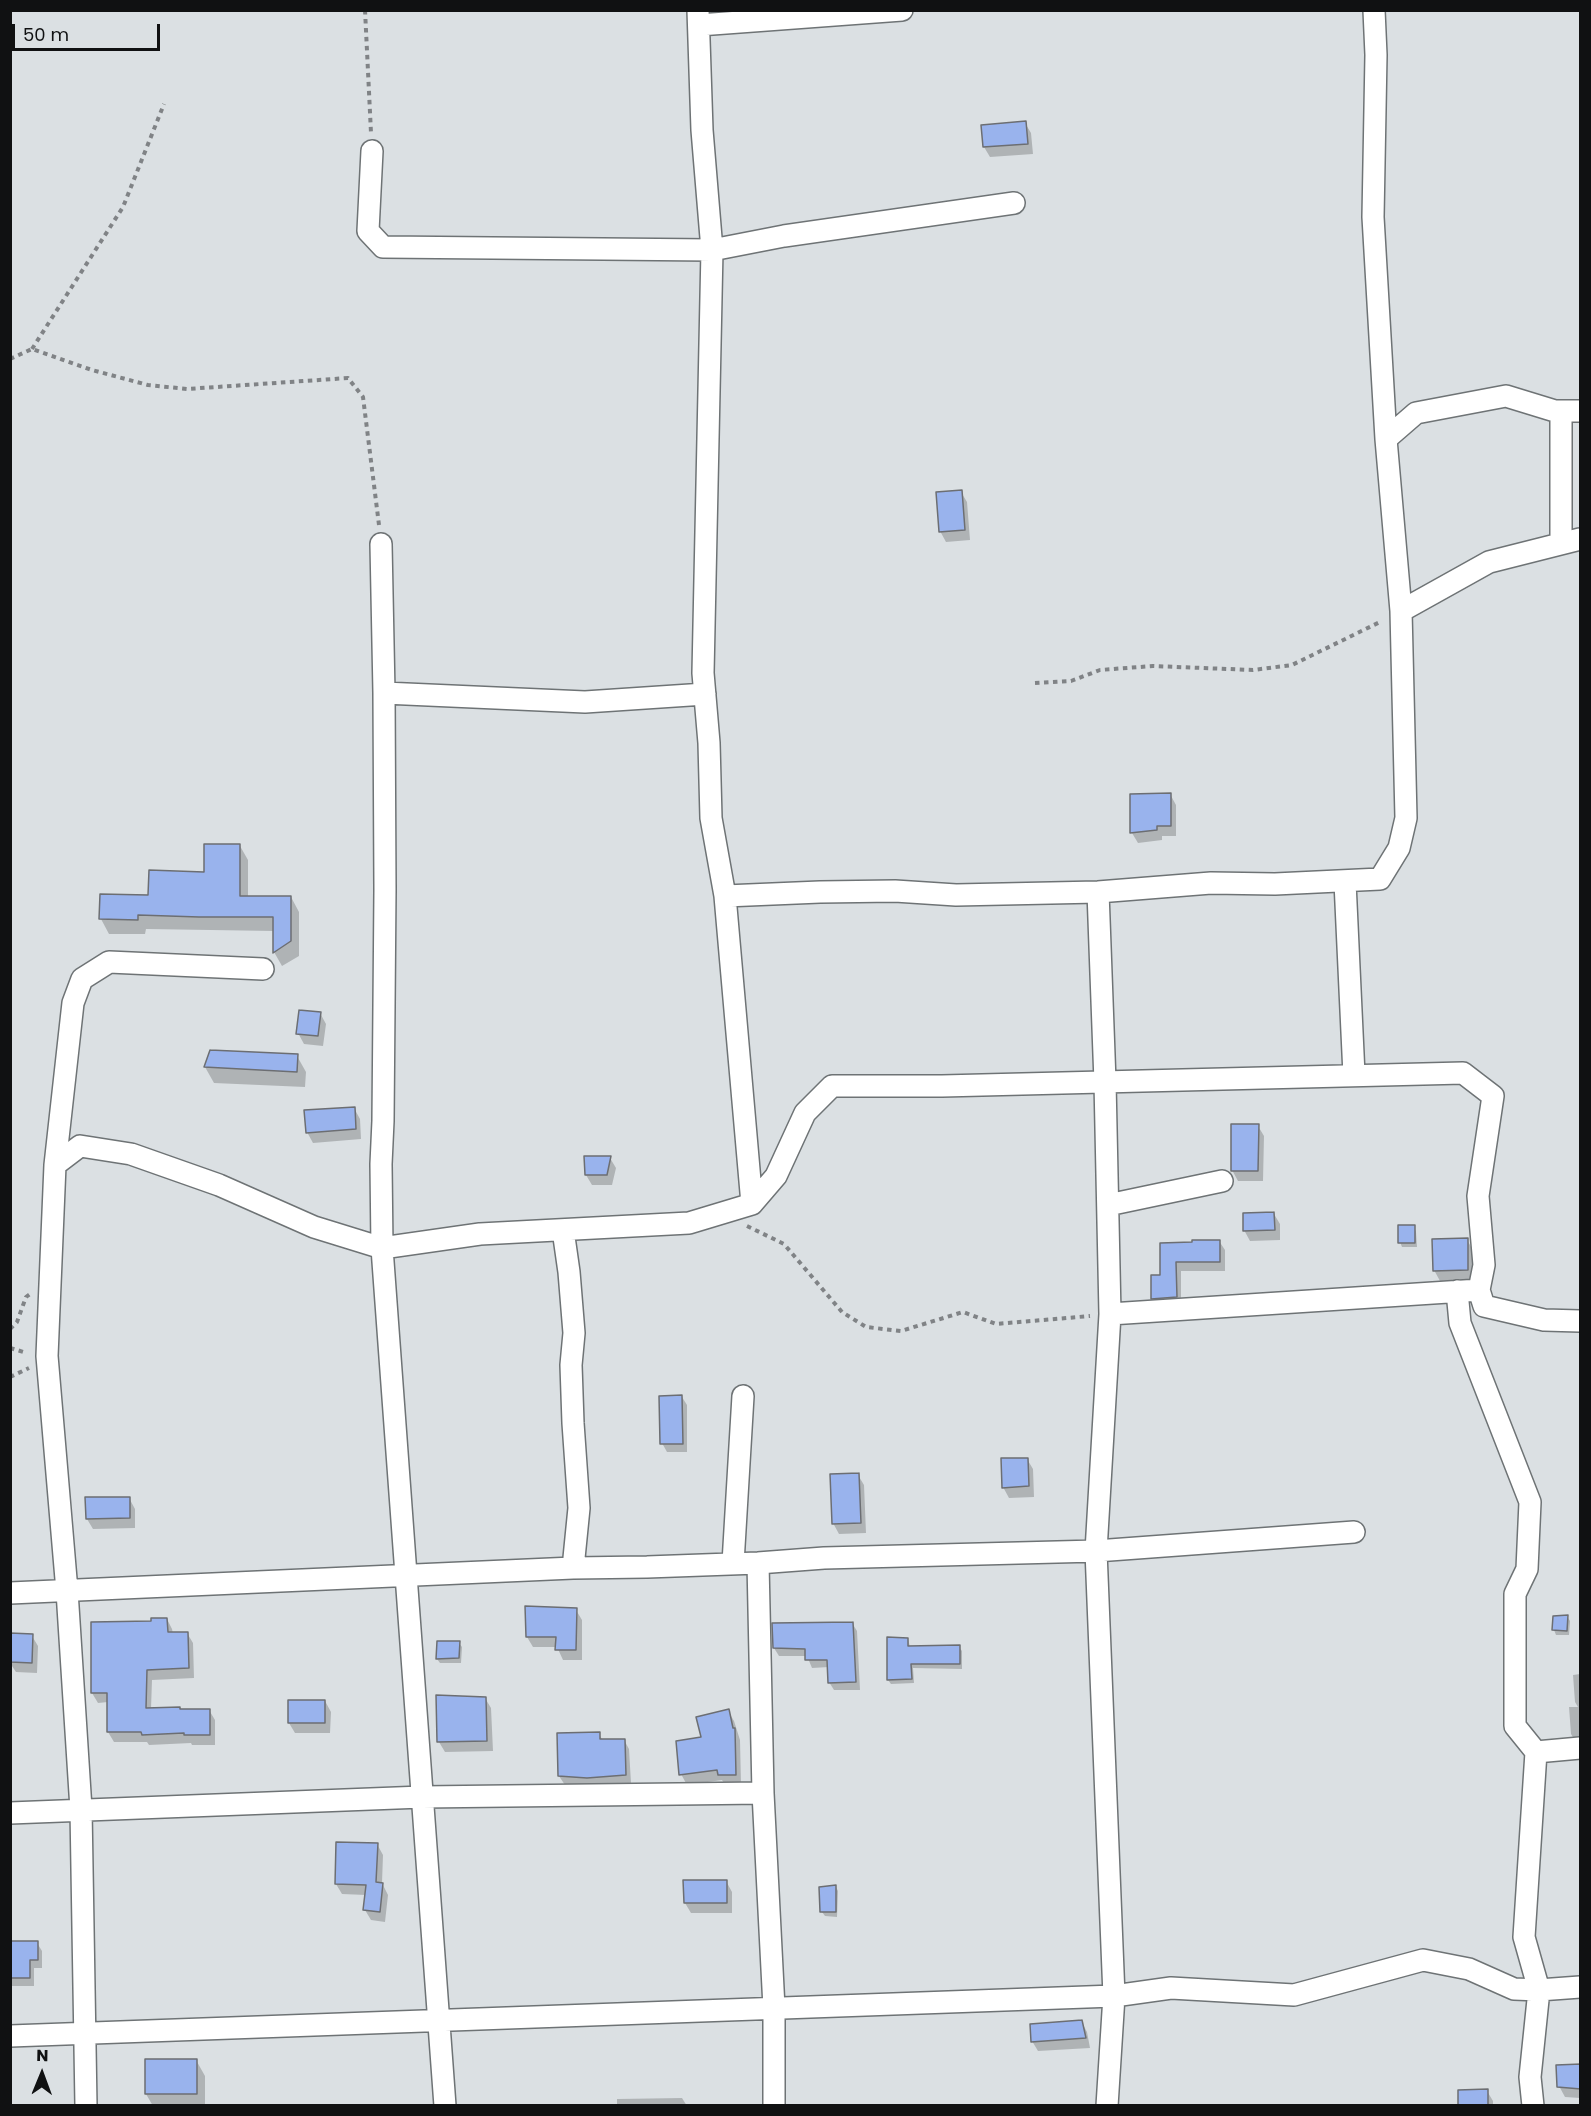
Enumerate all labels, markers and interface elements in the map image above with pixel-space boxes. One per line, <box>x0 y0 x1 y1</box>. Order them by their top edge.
scale bar <box>15 12 164 50</box>
text: 50 m <box>23 22 69 47</box>
north arrow <box>12 2044 72 2104</box>
text: N <box>36 2044 49 2067</box>

